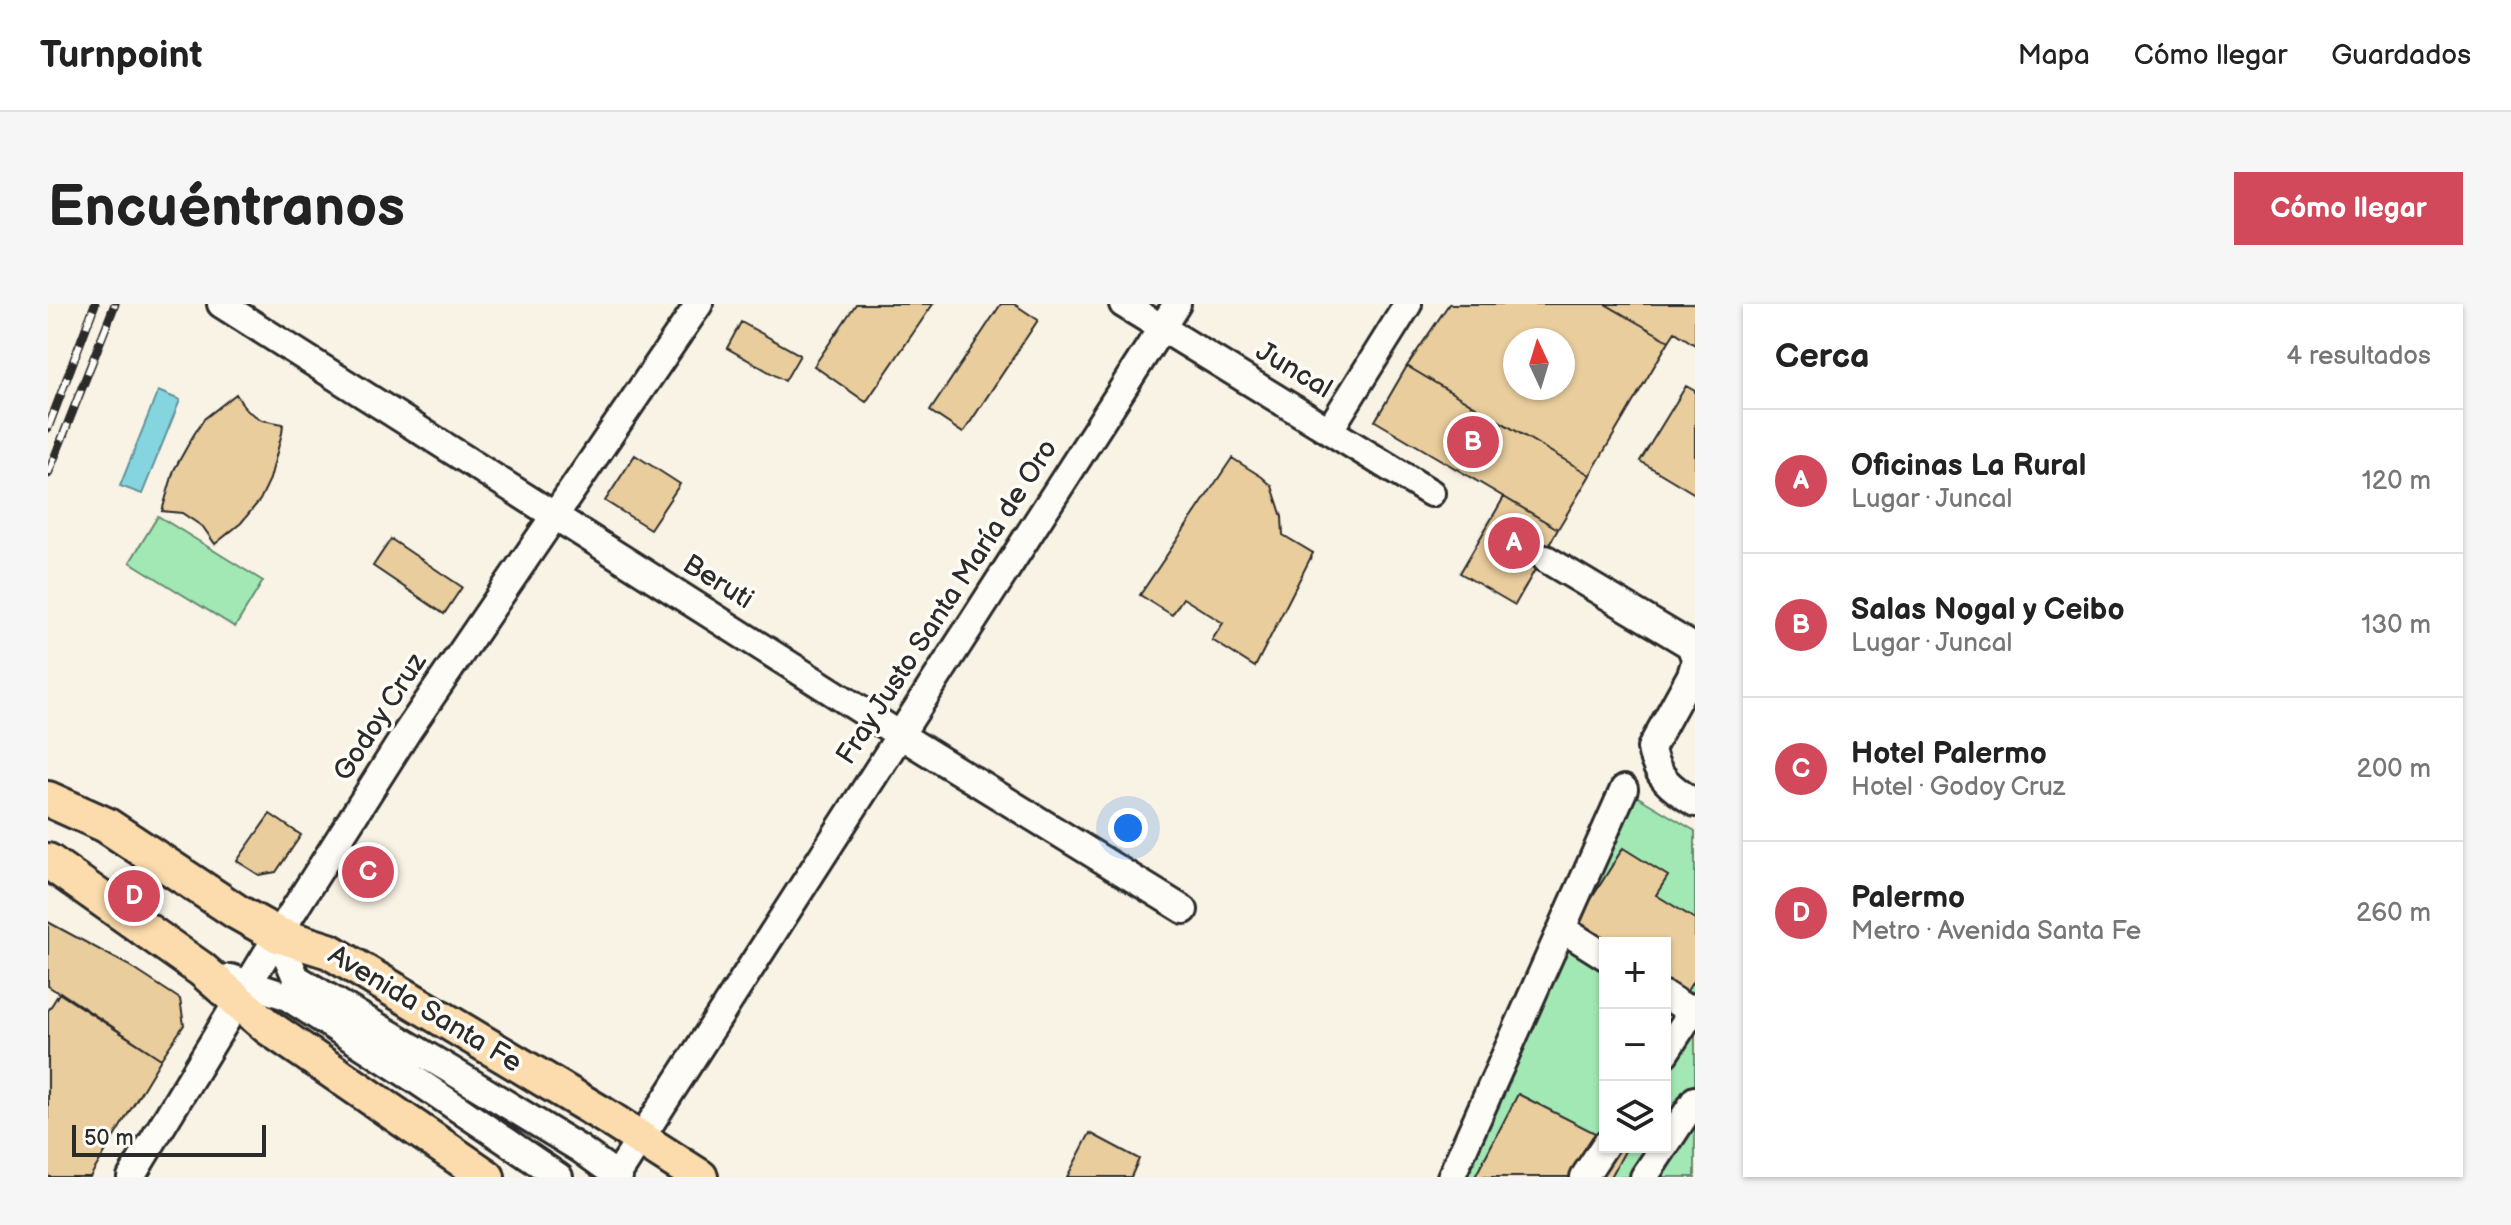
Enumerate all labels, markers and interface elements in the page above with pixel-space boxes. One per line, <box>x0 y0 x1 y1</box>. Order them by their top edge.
text: Turnpoint <box>40 33 202 78</box>
text: Mapa <box>2018 39 2090 72</box>
text: Cómo llegar <box>2134 39 2287 72</box>
text: Guardados <box>2331 39 2471 72</box>
button: Cómo llegar <box>2234 172 2463 245</box>
text: Encuéntranos <box>48 175 405 242</box>
north arrow <box>1503 328 1575 400</box>
street label: Juncal <box>1250 334 1338 406</box>
text: Cerca <box>1775 336 1870 377</box>
text: 4 resultados <box>2286 341 2431 372</box>
pin: B <box>1447 412 1499 472</box>
street label: Fray Justo Santa María de Oro <box>830 433 1064 771</box>
text: Oficinas La Rural <box>1851 448 2086 484</box>
text: A <box>1793 466 1809 497</box>
text: 120 m <box>2362 466 2431 497</box>
text: Lugar · Juncal <box>1851 484 2012 515</box>
pin: A <box>1488 513 1540 573</box>
street label: Beruti <box>677 548 759 616</box>
text: Salas Nogal y Ceibo <box>1851 592 2125 628</box>
text: B <box>1792 610 1810 641</box>
text: 130 m <box>2361 610 2431 641</box>
text: Lugar · Juncal <box>1851 628 2012 659</box>
street label: Godoy Cruz <box>326 646 434 787</box>
text: Hotel Palermo <box>1851 736 2047 772</box>
text: C <box>1792 754 1810 785</box>
text: 200 m <box>2357 754 2431 785</box>
text: Hotel · Godoy Cruz <box>1851 772 2065 803</box>
your location <box>1108 808 1148 848</box>
pin: C <box>342 842 394 902</box>
pin: D <box>108 866 160 926</box>
text: Palermo <box>1851 880 1965 916</box>
text: D <box>1792 898 1810 929</box>
text: 260 m <box>2356 898 2431 929</box>
text: Metro · Avenida Santa Fe <box>1851 916 2141 947</box>
map controls <box>1599 937 1671 1153</box>
button: + <box>1599 937 1671 1009</box>
street label: Avenida Santa Fe <box>322 938 528 1080</box>
button: − <box>1599 1009 1671 1081</box>
button: layers <box>1599 1081 1671 1153</box>
scale bar <box>72 1121 266 1157</box>
text: 50 m <box>84 1125 134 1152</box>

